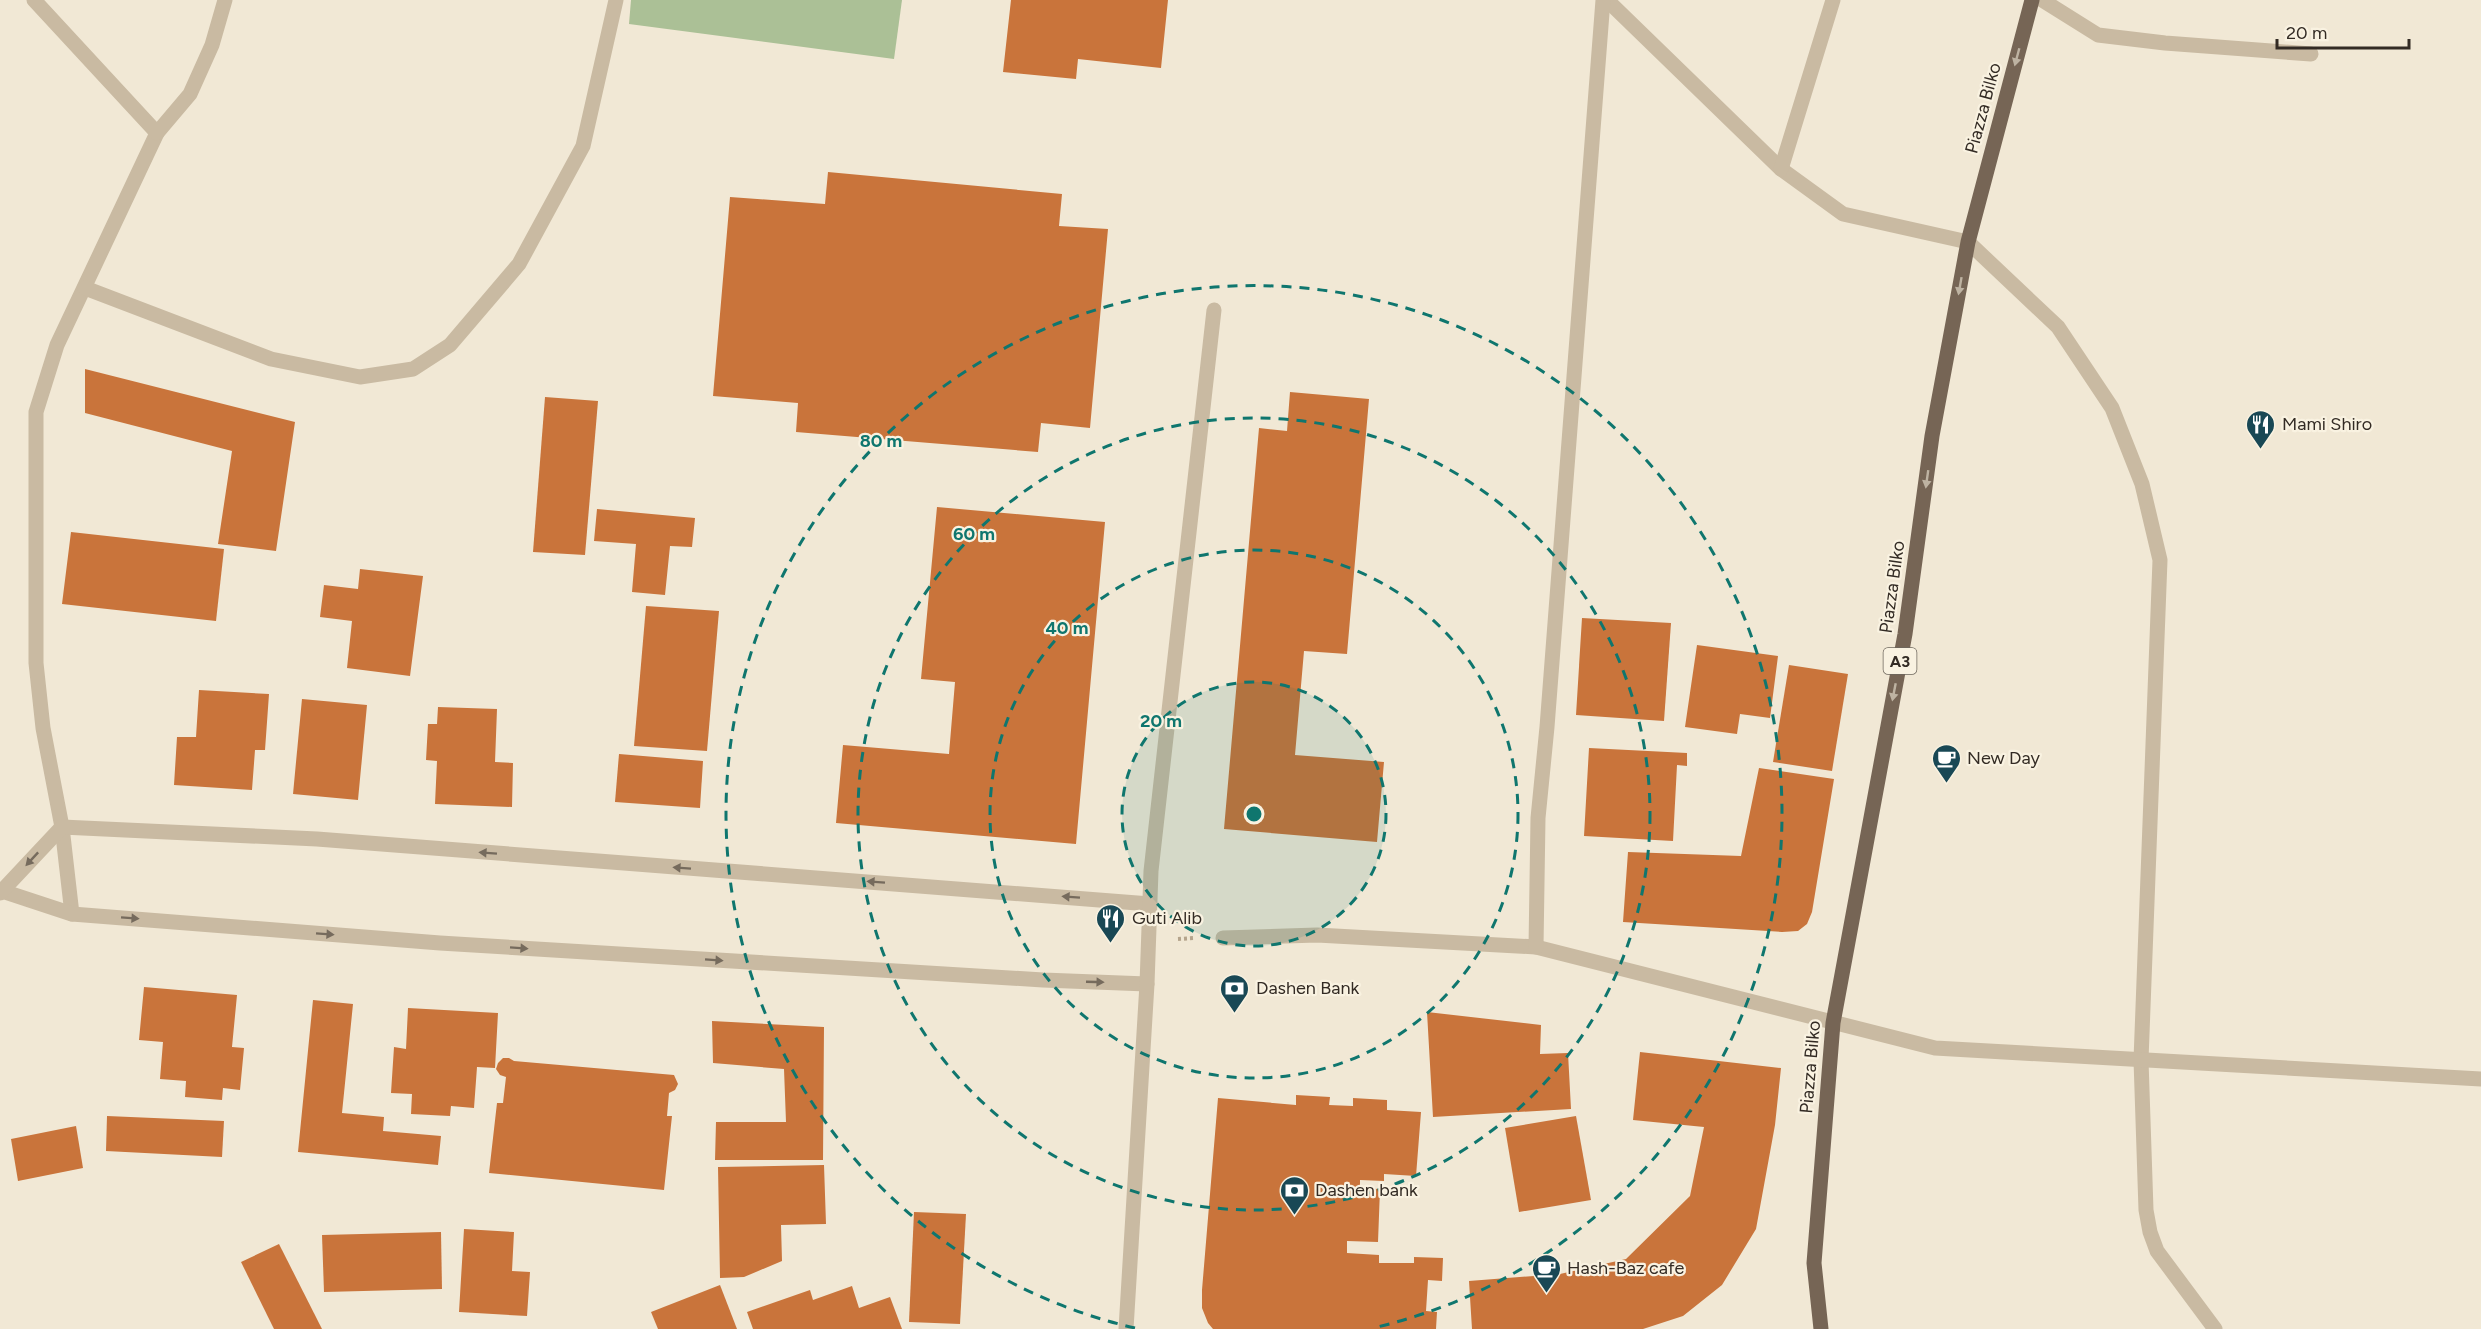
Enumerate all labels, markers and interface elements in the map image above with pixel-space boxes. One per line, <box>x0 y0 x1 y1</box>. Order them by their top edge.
scale bar <box>2277 12 2409 50</box>
text: 20 m <box>2286 22 2327 44</box>
one-way arrow <box>2012 48 2021 66</box>
street label: Piazza Bilko <box>1960 60 2006 156</box>
one-way arrow <box>1955 277 1964 296</box>
restaurant icon: Mami Shiro <box>2245 408 2277 450</box>
place label: Mami Shiro <box>2282 413 2372 435</box>
text: 80 m <box>860 430 902 452</box>
one-way arrow <box>1922 469 1931 488</box>
text: 60 m <box>953 523 995 545</box>
street label: Piazza Bilko <box>1875 539 1909 635</box>
text: 40 m <box>1045 617 1089 639</box>
road number: A3 <box>1884 648 1916 674</box>
one-way arrow <box>1889 683 1898 702</box>
text: 20 m <box>1140 710 1182 732</box>
cafe icon: New Day <box>1930 742 1962 784</box>
place label: New Day <box>1967 747 2041 769</box>
centre of rings <box>1244 804 1264 824</box>
one-way arrow <box>478 848 497 857</box>
one-way arrow <box>25 852 39 867</box>
one-way arrow <box>673 863 692 872</box>
one-way arrow <box>867 878 886 887</box>
one-way arrow <box>1061 893 1080 902</box>
restaurant icon: Guti Alib <box>1095 902 1127 944</box>
place label: Guti Alib <box>1132 907 1202 929</box>
one-way arrow <box>121 914 140 923</box>
one-way arrow <box>315 929 334 938</box>
one-way arrow <box>510 943 529 952</box>
one-way arrow <box>704 955 723 964</box>
bank icon: Dashen Bank <box>1219 972 1251 1014</box>
one-way arrow <box>1086 977 1105 986</box>
place label: Dashen Bank <box>1256 977 1360 999</box>
street label: Piazza Bilko <box>1795 1020 1825 1114</box>
bank icon: Dashen bank <box>1278 1174 1310 1216</box>
place label: Dashen bank <box>1315 1179 1418 1201</box>
cafe icon: Hash-Baz cafe <box>1530 1252 1562 1294</box>
place label: Hash-Baz cafe <box>1567 1257 1685 1279</box>

